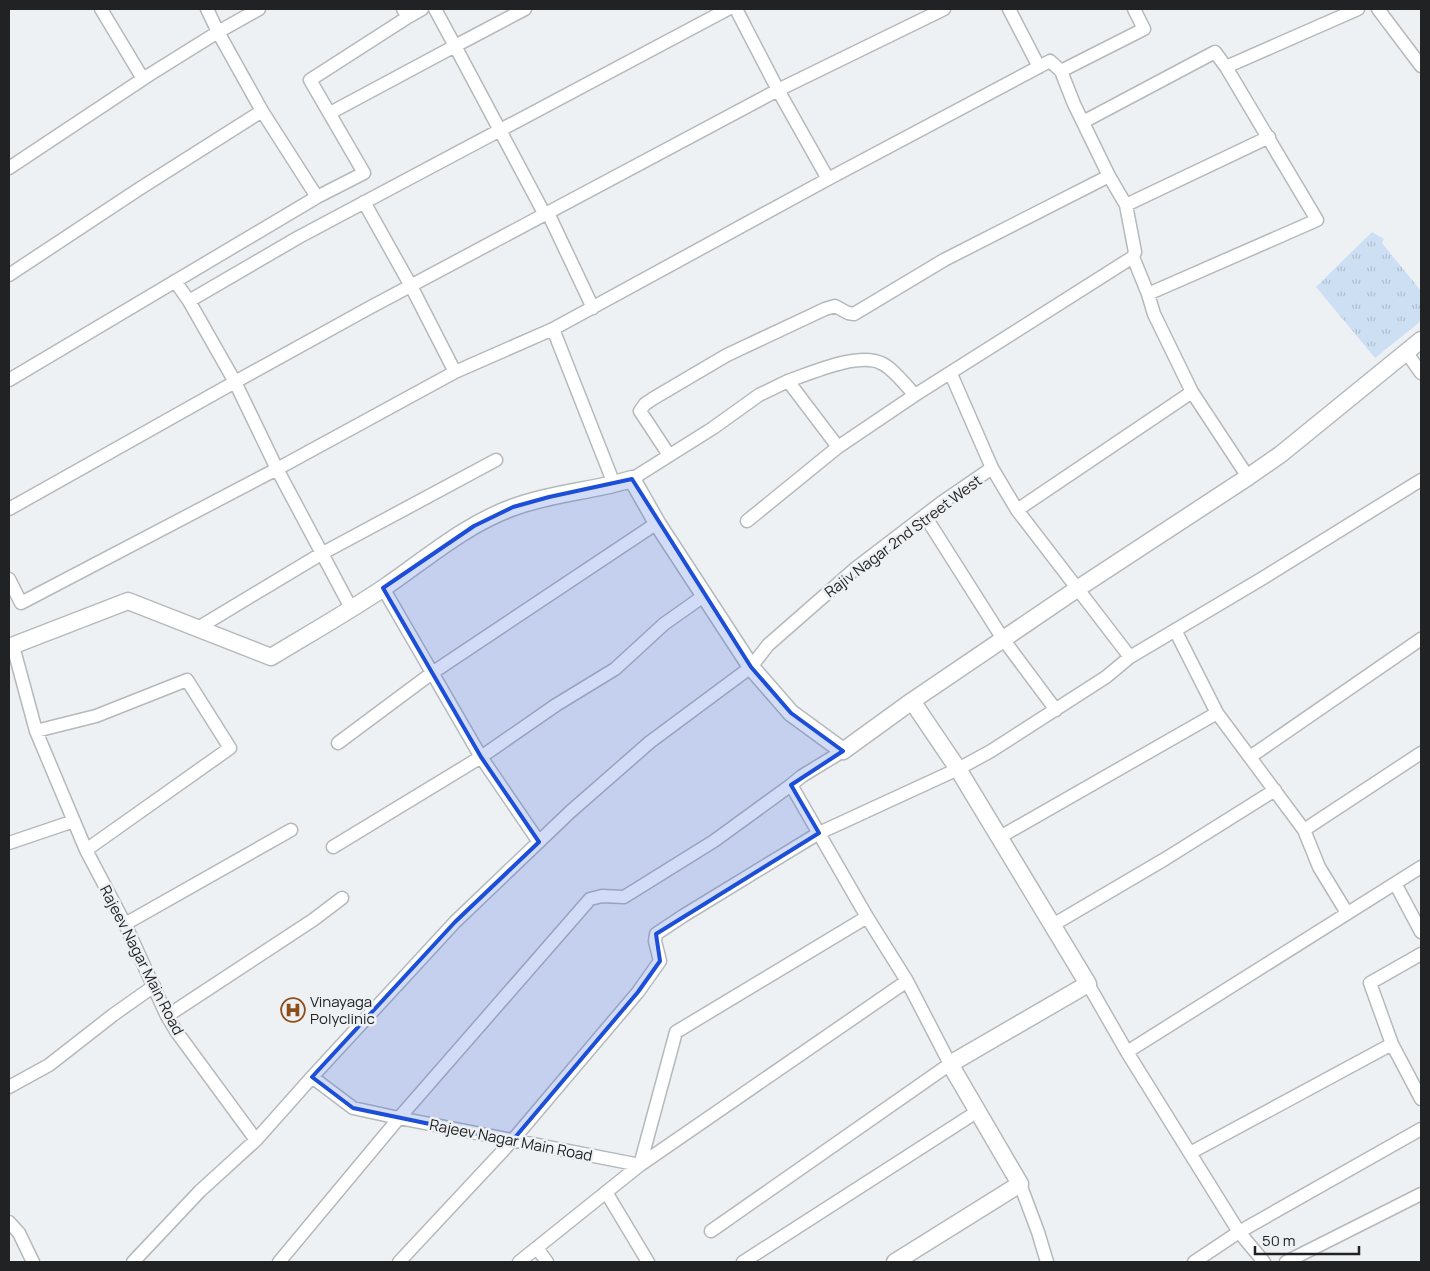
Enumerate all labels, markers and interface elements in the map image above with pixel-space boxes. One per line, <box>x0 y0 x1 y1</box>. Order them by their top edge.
street label: Rajiv Nagar 2nd Street West <box>820 470 986 602</box>
street label: Rajeev Nagar Main Road <box>95 881 189 1039</box>
place label: Vinayaga Polyclinic <box>310 991 375 1029</box>
hospital icon: Vinayaga Polyclinic <box>280 997 306 1023</box>
street label: Rajeev Nagar Main Road <box>428 1114 594 1166</box>
scale bar <box>1255 1224 1359 1256</box>
text: 50 m <box>1262 1230 1296 1251</box>

